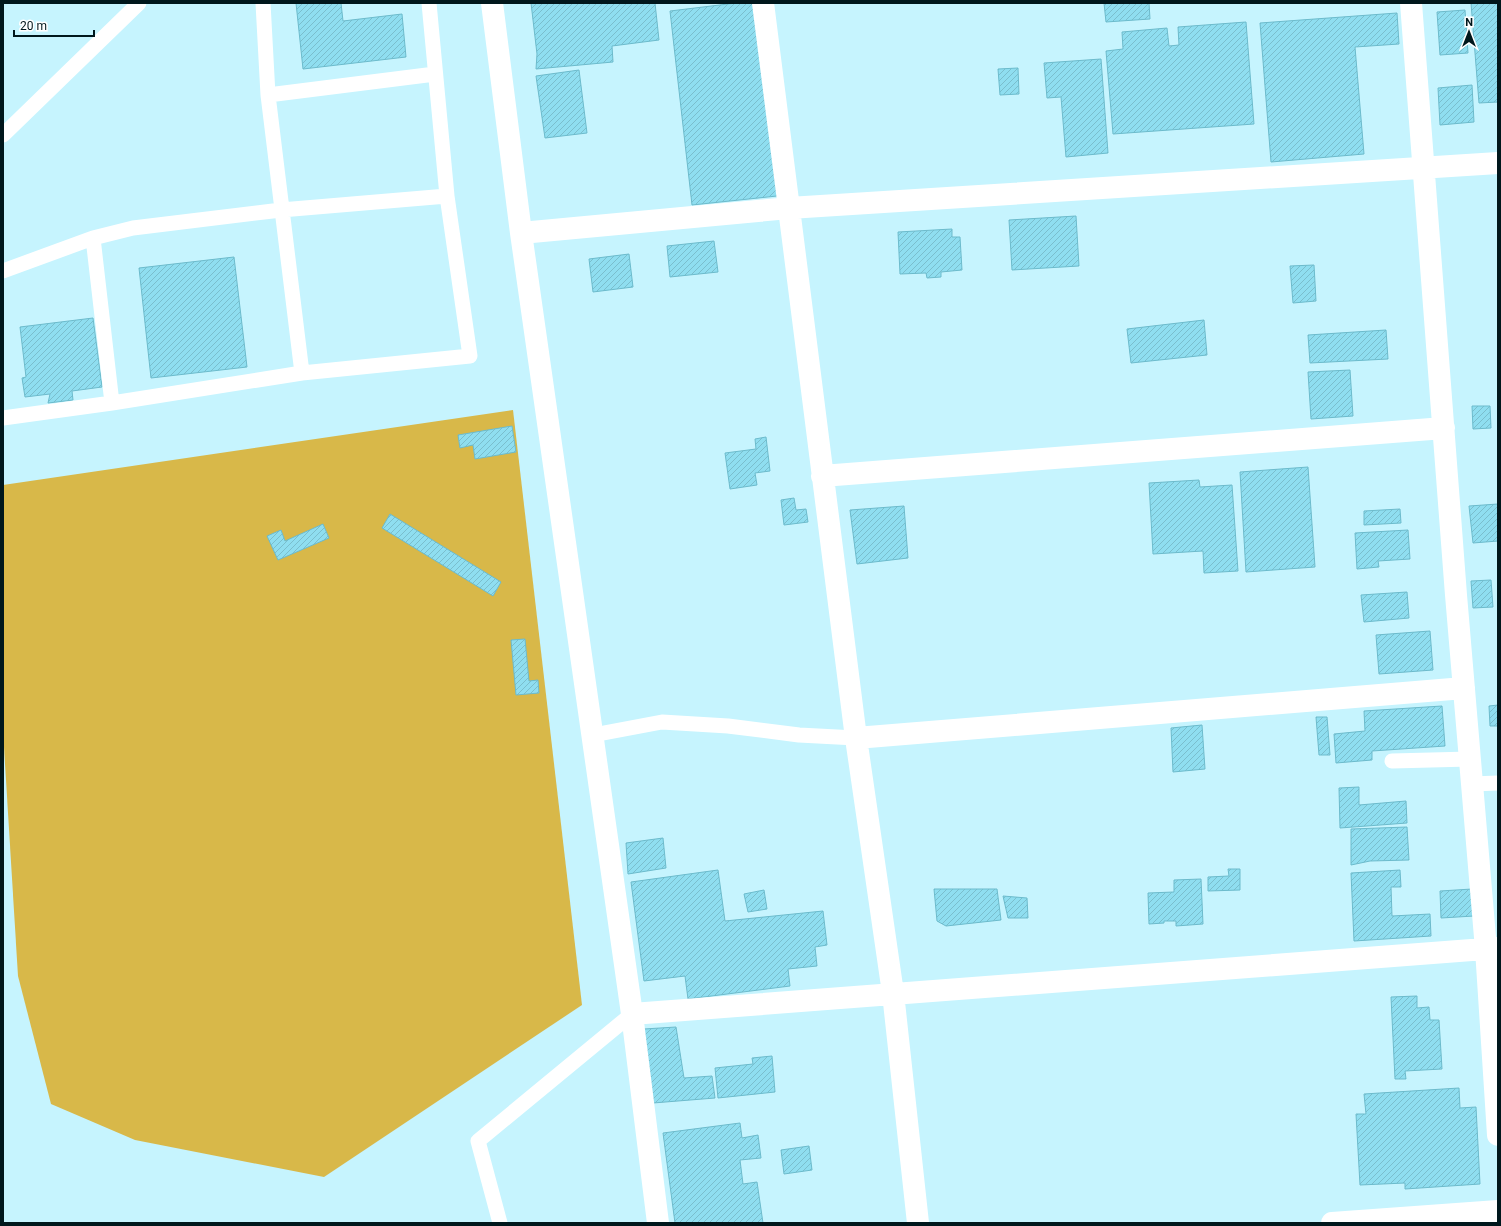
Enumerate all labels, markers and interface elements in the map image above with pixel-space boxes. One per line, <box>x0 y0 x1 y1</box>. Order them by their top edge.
scale bar <box>14 12 94 38</box>
north arrow <box>1449 12 1489 52</box>
text: N <box>1465 16 1473 29</box>
text: 20 m <box>20 19 47 33</box>

